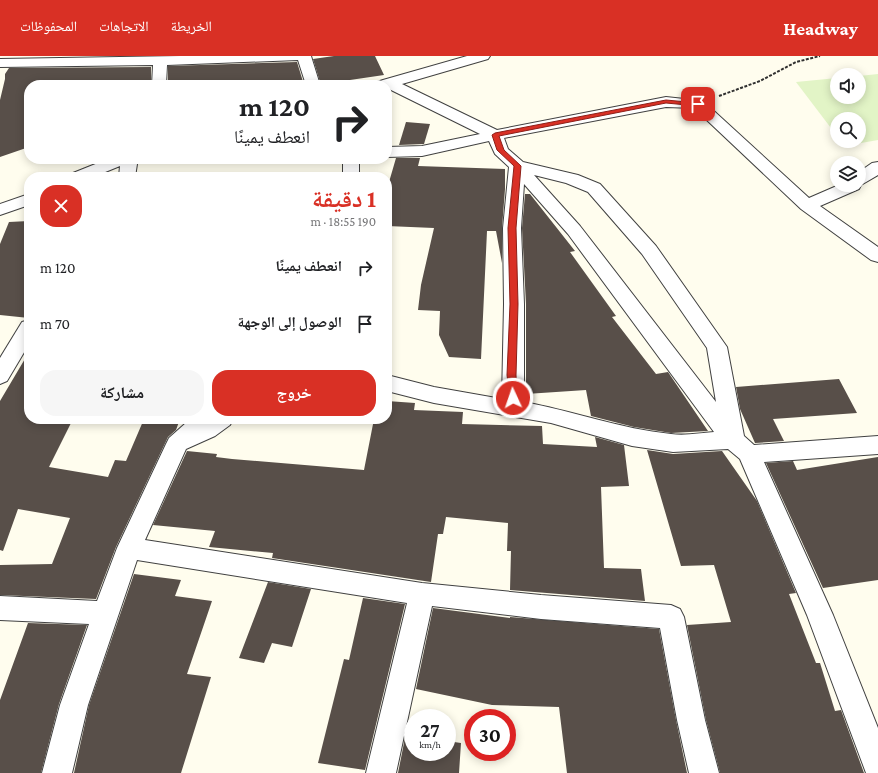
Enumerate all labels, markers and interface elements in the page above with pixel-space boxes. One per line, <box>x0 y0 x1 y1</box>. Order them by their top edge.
text: المحفوظات <box>20 18 77 34</box>
text: الاتجاهات <box>99 18 149 34</box>
text: الخريطة <box>171 18 212 34</box>
text: Headway <box>783 18 858 39</box>
map controls <box>830 68 866 192</box>
button: sound <box>830 68 866 104</box>
pin <box>681 87 715 121</box>
text: 120 m <box>239 91 310 122</box>
icon: arrive <box>687 93 709 115</box>
icon: right <box>324 96 376 148</box>
button: search <box>830 112 866 148</box>
text: انعطف يمينًا <box>234 127 310 147</box>
button: layers <box>830 156 866 192</box>
button: close <box>40 185 82 227</box>
text: 1 دقيقة <box>312 185 376 212</box>
text: 190 m · 18:55 <box>310 214 376 229</box>
icon: right <box>354 257 376 279</box>
text: انعطف يمينًا <box>275 258 342 274</box>
text: 120 m <box>40 260 76 276</box>
icon: arrive <box>354 313 376 335</box>
text: الوصول إلى الوجهة <box>238 314 342 330</box>
text: 70 m <box>40 316 70 332</box>
button: مشاركة <box>40 370 204 416</box>
button: خروج <box>212 370 376 416</box>
position arrow <box>492 377 534 419</box>
speed limit sign: 30 <box>464 709 516 761</box>
text: 27 <box>420 719 440 741</box>
text: km/h <box>419 739 441 750</box>

